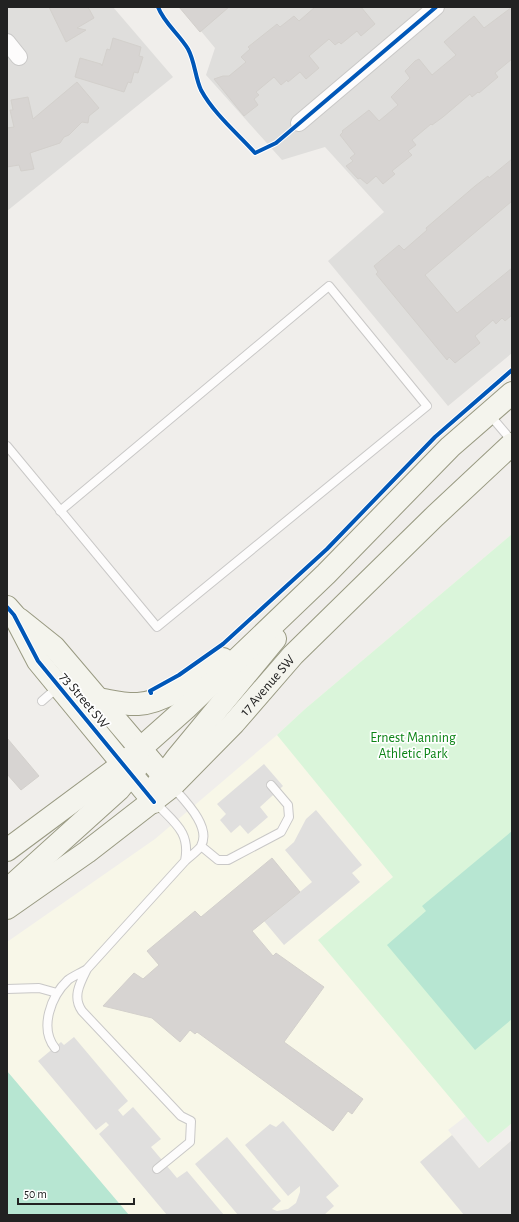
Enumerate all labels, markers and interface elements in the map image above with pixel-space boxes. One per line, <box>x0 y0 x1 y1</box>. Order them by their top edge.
street label: 17 Avenue SW <box>238 652 298 719</box>
street label: 73 Street SW <box>57 670 112 732</box>
park label: Ernest Manning Athletic Park <box>370 731 456 761</box>
scale bar <box>18 1180 134 1206</box>
text: 50 m <box>24 1188 47 1200</box>

